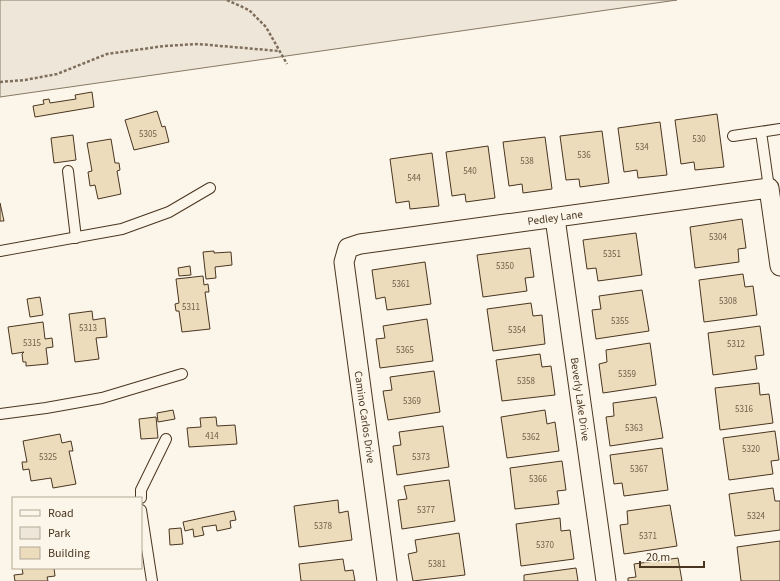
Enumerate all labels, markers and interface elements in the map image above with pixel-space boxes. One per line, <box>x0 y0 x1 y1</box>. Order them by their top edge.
house number: 5305 <box>139 128 157 141</box>
house number: 530 <box>692 133 706 146</box>
house number: 534 <box>635 141 649 154</box>
house number: 536 <box>577 149 591 162</box>
house number: 538 <box>520 155 534 168</box>
house number: 540 <box>463 165 477 178</box>
house number: 544 <box>407 172 421 185</box>
street label: Pedley Lane <box>527 207 584 229</box>
house number: 5304 <box>709 231 727 244</box>
house number: 5351 <box>603 248 621 261</box>
house number: 5350 <box>496 260 514 273</box>
house number: 5361 <box>392 278 410 291</box>
house number: 5308 <box>719 295 737 308</box>
house number: 5311 <box>182 301 200 314</box>
house number: 5355 <box>611 315 629 328</box>
house number: 5313 <box>79 322 97 335</box>
house number: 5354 <box>508 324 526 337</box>
house number: 5315 <box>23 337 41 350</box>
house number: 5312 <box>727 338 745 351</box>
house number: 5365 <box>396 344 414 357</box>
street label: Beverly Lake Drive <box>567 357 593 443</box>
house number: 5359 <box>618 368 636 381</box>
street label: Camino Carlos Drive <box>351 370 378 465</box>
house number: 5358 <box>517 375 535 388</box>
house number: 5369 <box>403 395 421 408</box>
house number: 5316 <box>735 403 753 416</box>
house number: 5363 <box>625 422 643 435</box>
house number: 414 <box>205 430 219 443</box>
house number: 5362 <box>522 431 540 444</box>
house number: 5320 <box>742 443 760 456</box>
house number: 5325 <box>39 451 57 464</box>
house number: 5373 <box>412 451 430 464</box>
house number: 5367 <box>630 463 648 476</box>
house number: 5366 <box>529 473 547 486</box>
legend <box>12 497 142 569</box>
house number: 5377 <box>417 504 435 517</box>
text: Road <box>48 505 74 522</box>
house number: 5324 <box>747 510 765 523</box>
house number: 5378 <box>314 520 332 533</box>
text: Park <box>48 525 70 542</box>
house number: 5371 <box>639 530 657 543</box>
house number: 5370 <box>536 539 554 552</box>
scale bar <box>640 543 704 569</box>
text: Building <box>48 545 90 562</box>
text: 20 m <box>646 549 670 566</box>
house number: 5381 <box>428 558 446 571</box>

